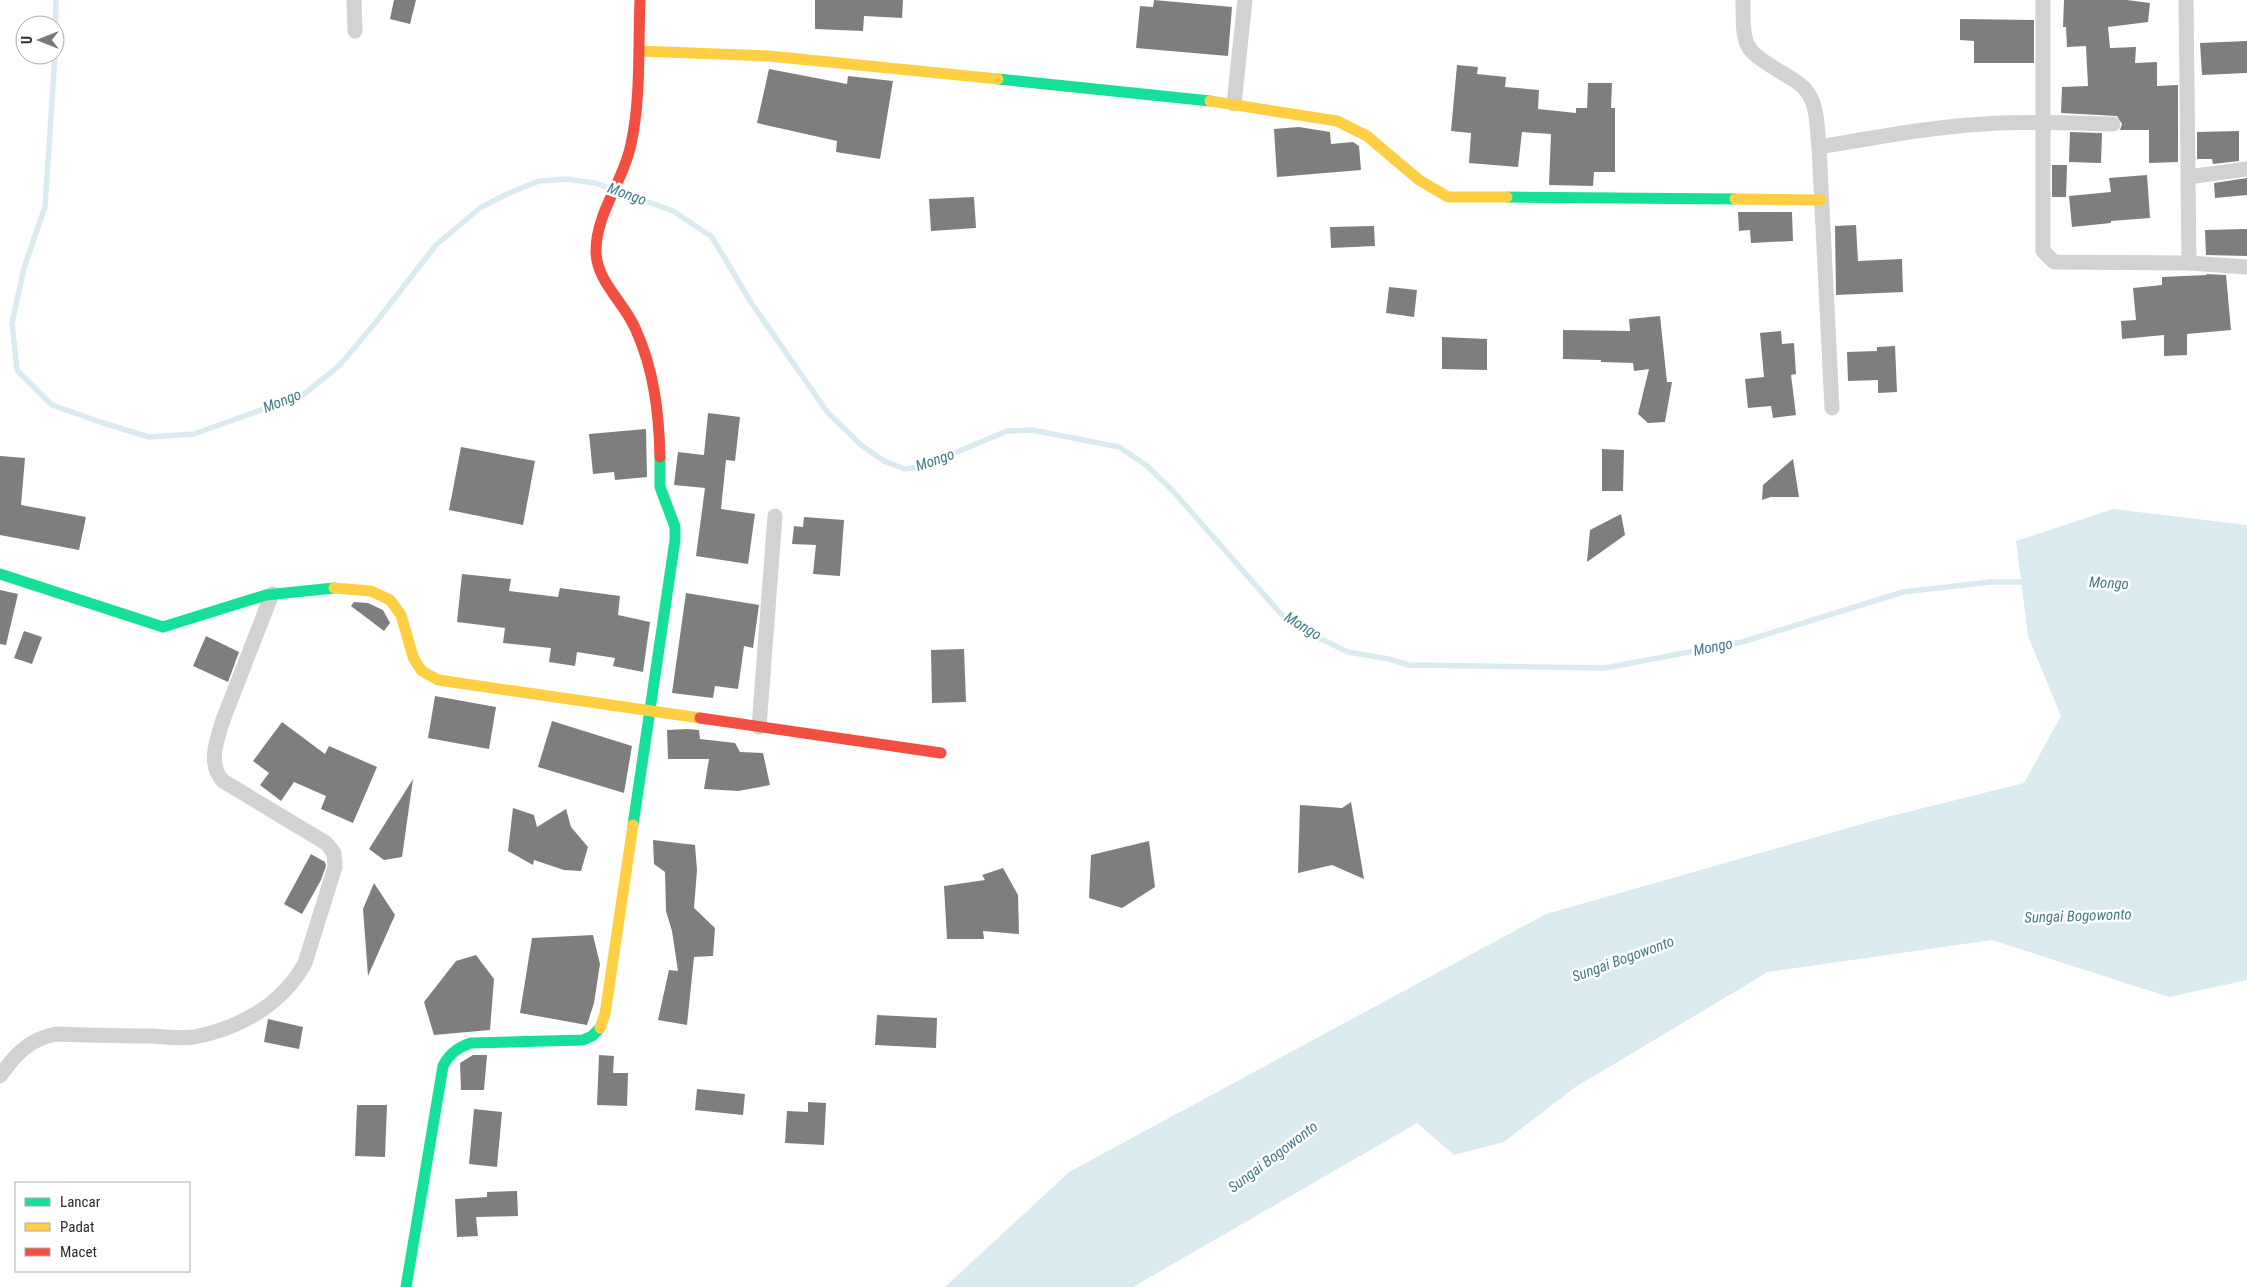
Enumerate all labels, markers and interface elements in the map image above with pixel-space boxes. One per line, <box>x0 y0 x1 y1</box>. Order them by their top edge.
north arrow <box>15 15 65 65</box>
text: U <box>19 36 35 44</box>
water label: Mongo <box>605 179 649 209</box>
water label: Mongo <box>260 385 304 417</box>
water label: Mongo <box>913 445 957 475</box>
water label: Mongo <box>2089 573 2129 593</box>
water label: Mongo <box>1281 608 1325 644</box>
water label: Mongo <box>1692 634 1734 660</box>
water label: Sungai Bogowonto <box>2024 905 2132 927</box>
water label: Sungai Bogowonto <box>1569 932 1677 986</box>
water label: Sungai Bogowonto <box>1225 1117 1321 1197</box>
legend <box>15 1182 190 1272</box>
text: Lancar <box>60 1193 101 1211</box>
text: Padat <box>60 1218 94 1236</box>
text: Macet <box>60 1243 97 1261</box>

